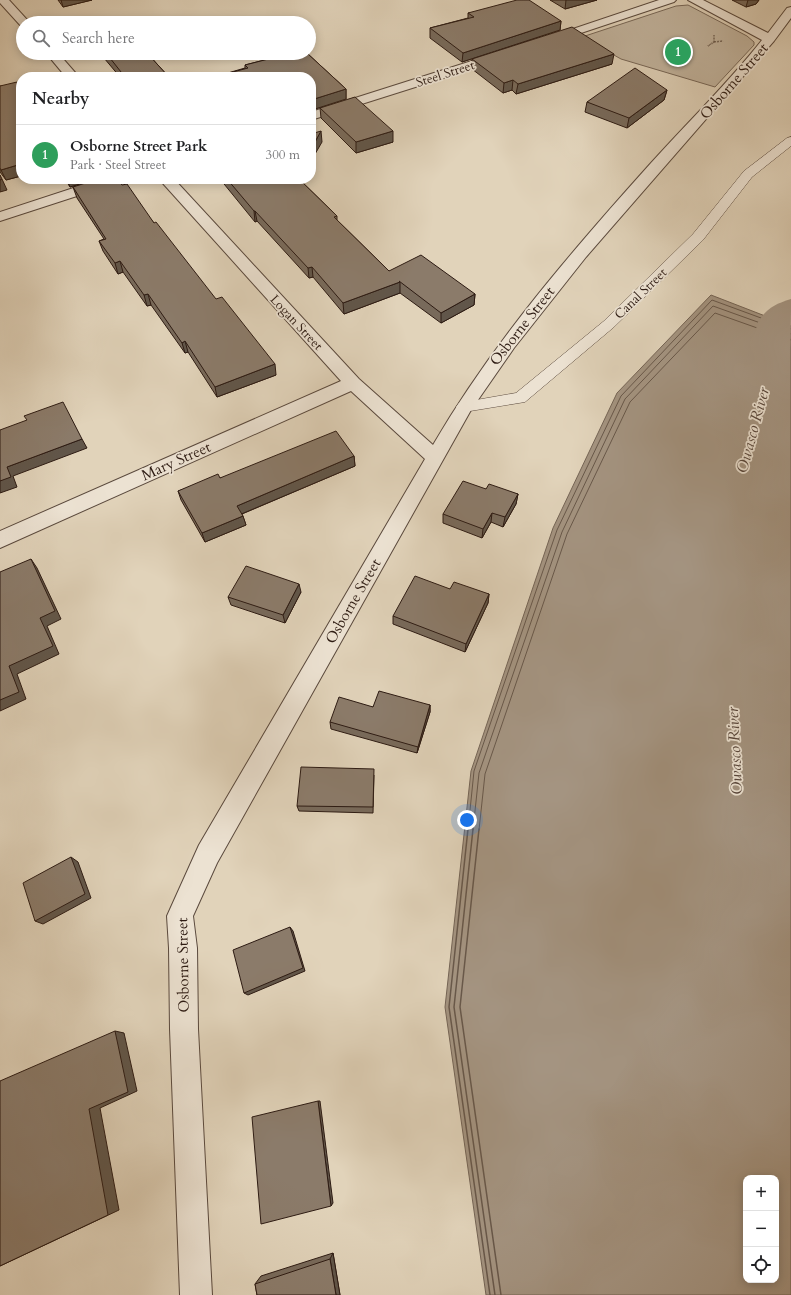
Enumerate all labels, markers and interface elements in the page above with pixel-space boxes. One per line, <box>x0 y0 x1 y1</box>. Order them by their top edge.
search box <box>16 16 316 60</box>
icon: search <box>30 27 52 49</box>
text: Search here <box>62 28 135 48</box>
pin: 1 <box>665 37 691 67</box>
street label: Osborne Street <box>695 38 773 123</box>
street label: Steel Street <box>414 56 477 92</box>
text: Nearby <box>32 87 89 110</box>
text: Osborne Street Park <box>70 136 207 156</box>
text: 1 <box>42 146 48 164</box>
text: 300 m <box>266 146 300 164</box>
text: Park · Steel Street <box>70 156 166 174</box>
street label: Canal Street <box>610 264 671 323</box>
street label: Osborne Street <box>485 282 559 370</box>
street label: Logan Street <box>266 291 327 354</box>
water label: Owasco River <box>731 384 775 475</box>
street label: Mary Street <box>138 437 214 485</box>
street label: Osborne Street <box>321 555 386 647</box>
water label: Owasco River <box>722 706 748 795</box>
your location <box>457 810 477 830</box>
street label: Osborne Street <box>172 917 194 1013</box>
map controls <box>743 1175 779 1283</box>
button: + <box>743 1175 779 1211</box>
button: − <box>743 1211 779 1247</box>
button: locate <box>743 1247 779 1283</box>

